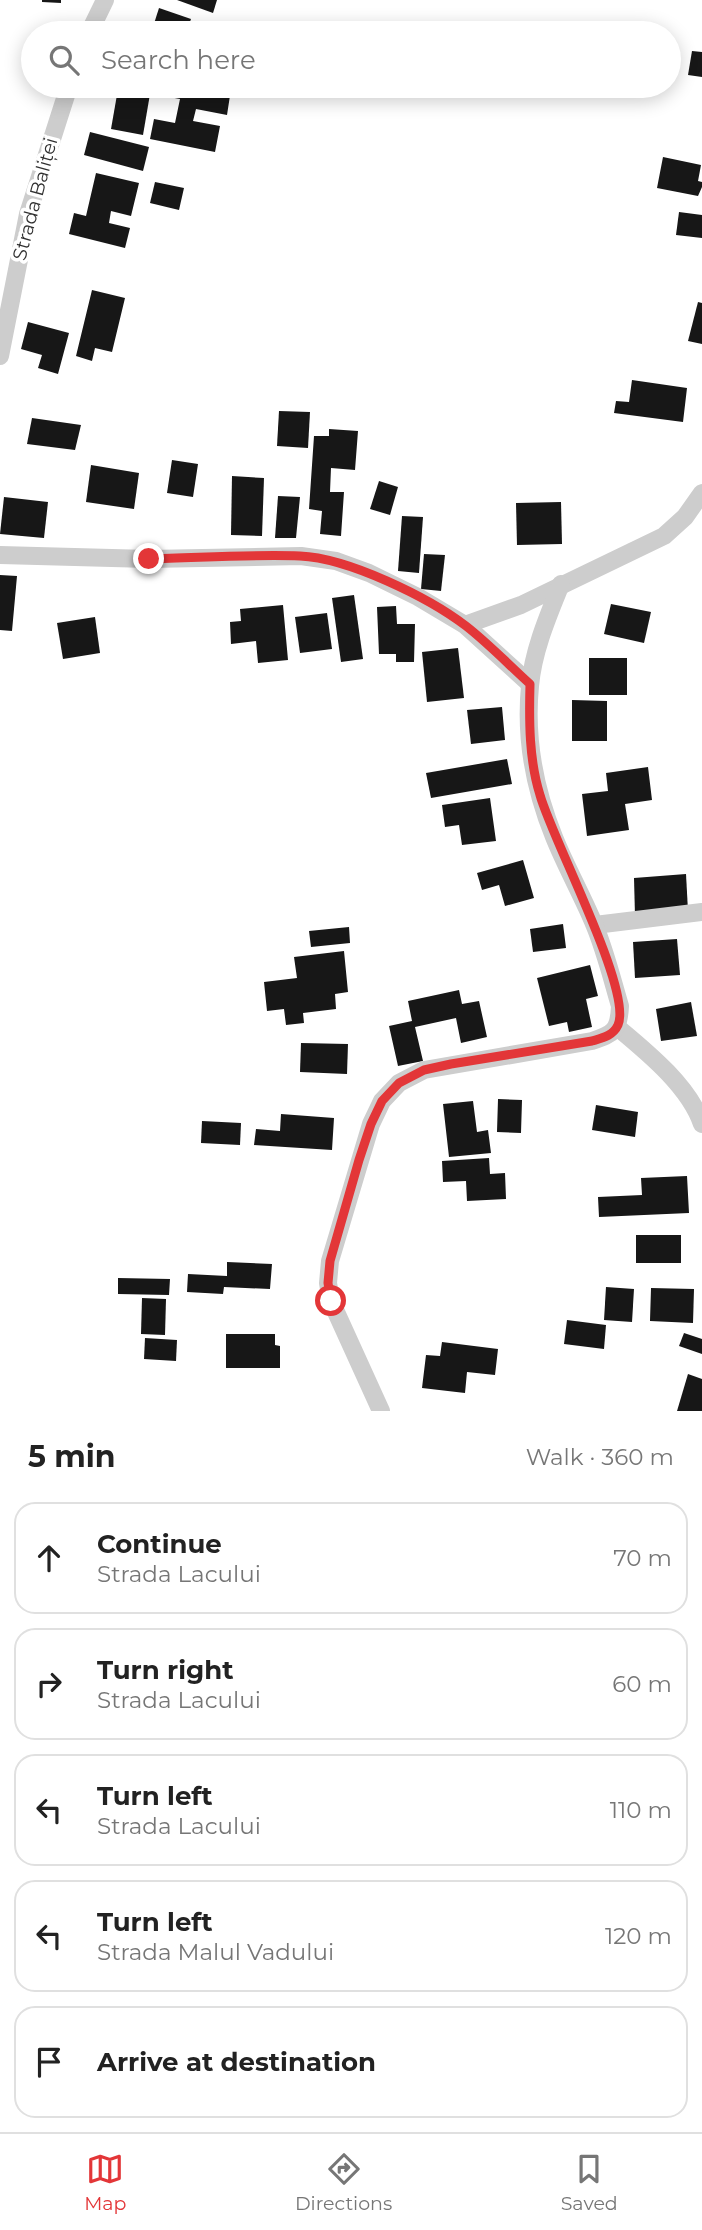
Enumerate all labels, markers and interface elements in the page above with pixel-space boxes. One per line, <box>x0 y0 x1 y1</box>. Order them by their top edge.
search box <box>21 21 681 98</box>
icon: search <box>45 41 83 79</box>
text: Search here <box>101 44 256 76</box>
street label: Strada Baliței <box>8 135 63 263</box>
route end <box>133 543 164 574</box>
route start <box>315 1285 346 1316</box>
text: 5 min <box>28 1438 116 1475</box>
text: Walk · 360 m <box>526 1443 674 1471</box>
text: Continue <box>97 1528 222 1560</box>
icon: ahead <box>30 1539 68 1577</box>
text: 70 m <box>613 1544 672 1572</box>
text: Strada Lacului <box>97 1560 261 1588</box>
text: Turn right <box>97 1654 233 1686</box>
icon: right <box>30 1665 68 1703</box>
text: 60 m <box>612 1670 672 1698</box>
text: Strada Lacului <box>97 1686 261 1714</box>
text: Turn left <box>97 1780 213 1812</box>
icon: left <box>30 1791 68 1829</box>
text: 110 m <box>610 1796 672 1824</box>
text: Strada Lacului <box>97 1812 261 1840</box>
text: Turn left <box>97 1906 213 1938</box>
icon: left <box>30 1917 68 1955</box>
text: 120 m <box>605 1922 672 1950</box>
text: Strada Malul Vadului <box>97 1938 334 1966</box>
icon: arrive <box>30 2043 68 2081</box>
text: Arrive at destination <box>97 2046 376 2078</box>
tab: Map <box>84 2150 126 2215</box>
tab: Directions <box>295 2150 392 2215</box>
tab: Saved <box>561 2150 618 2215</box>

